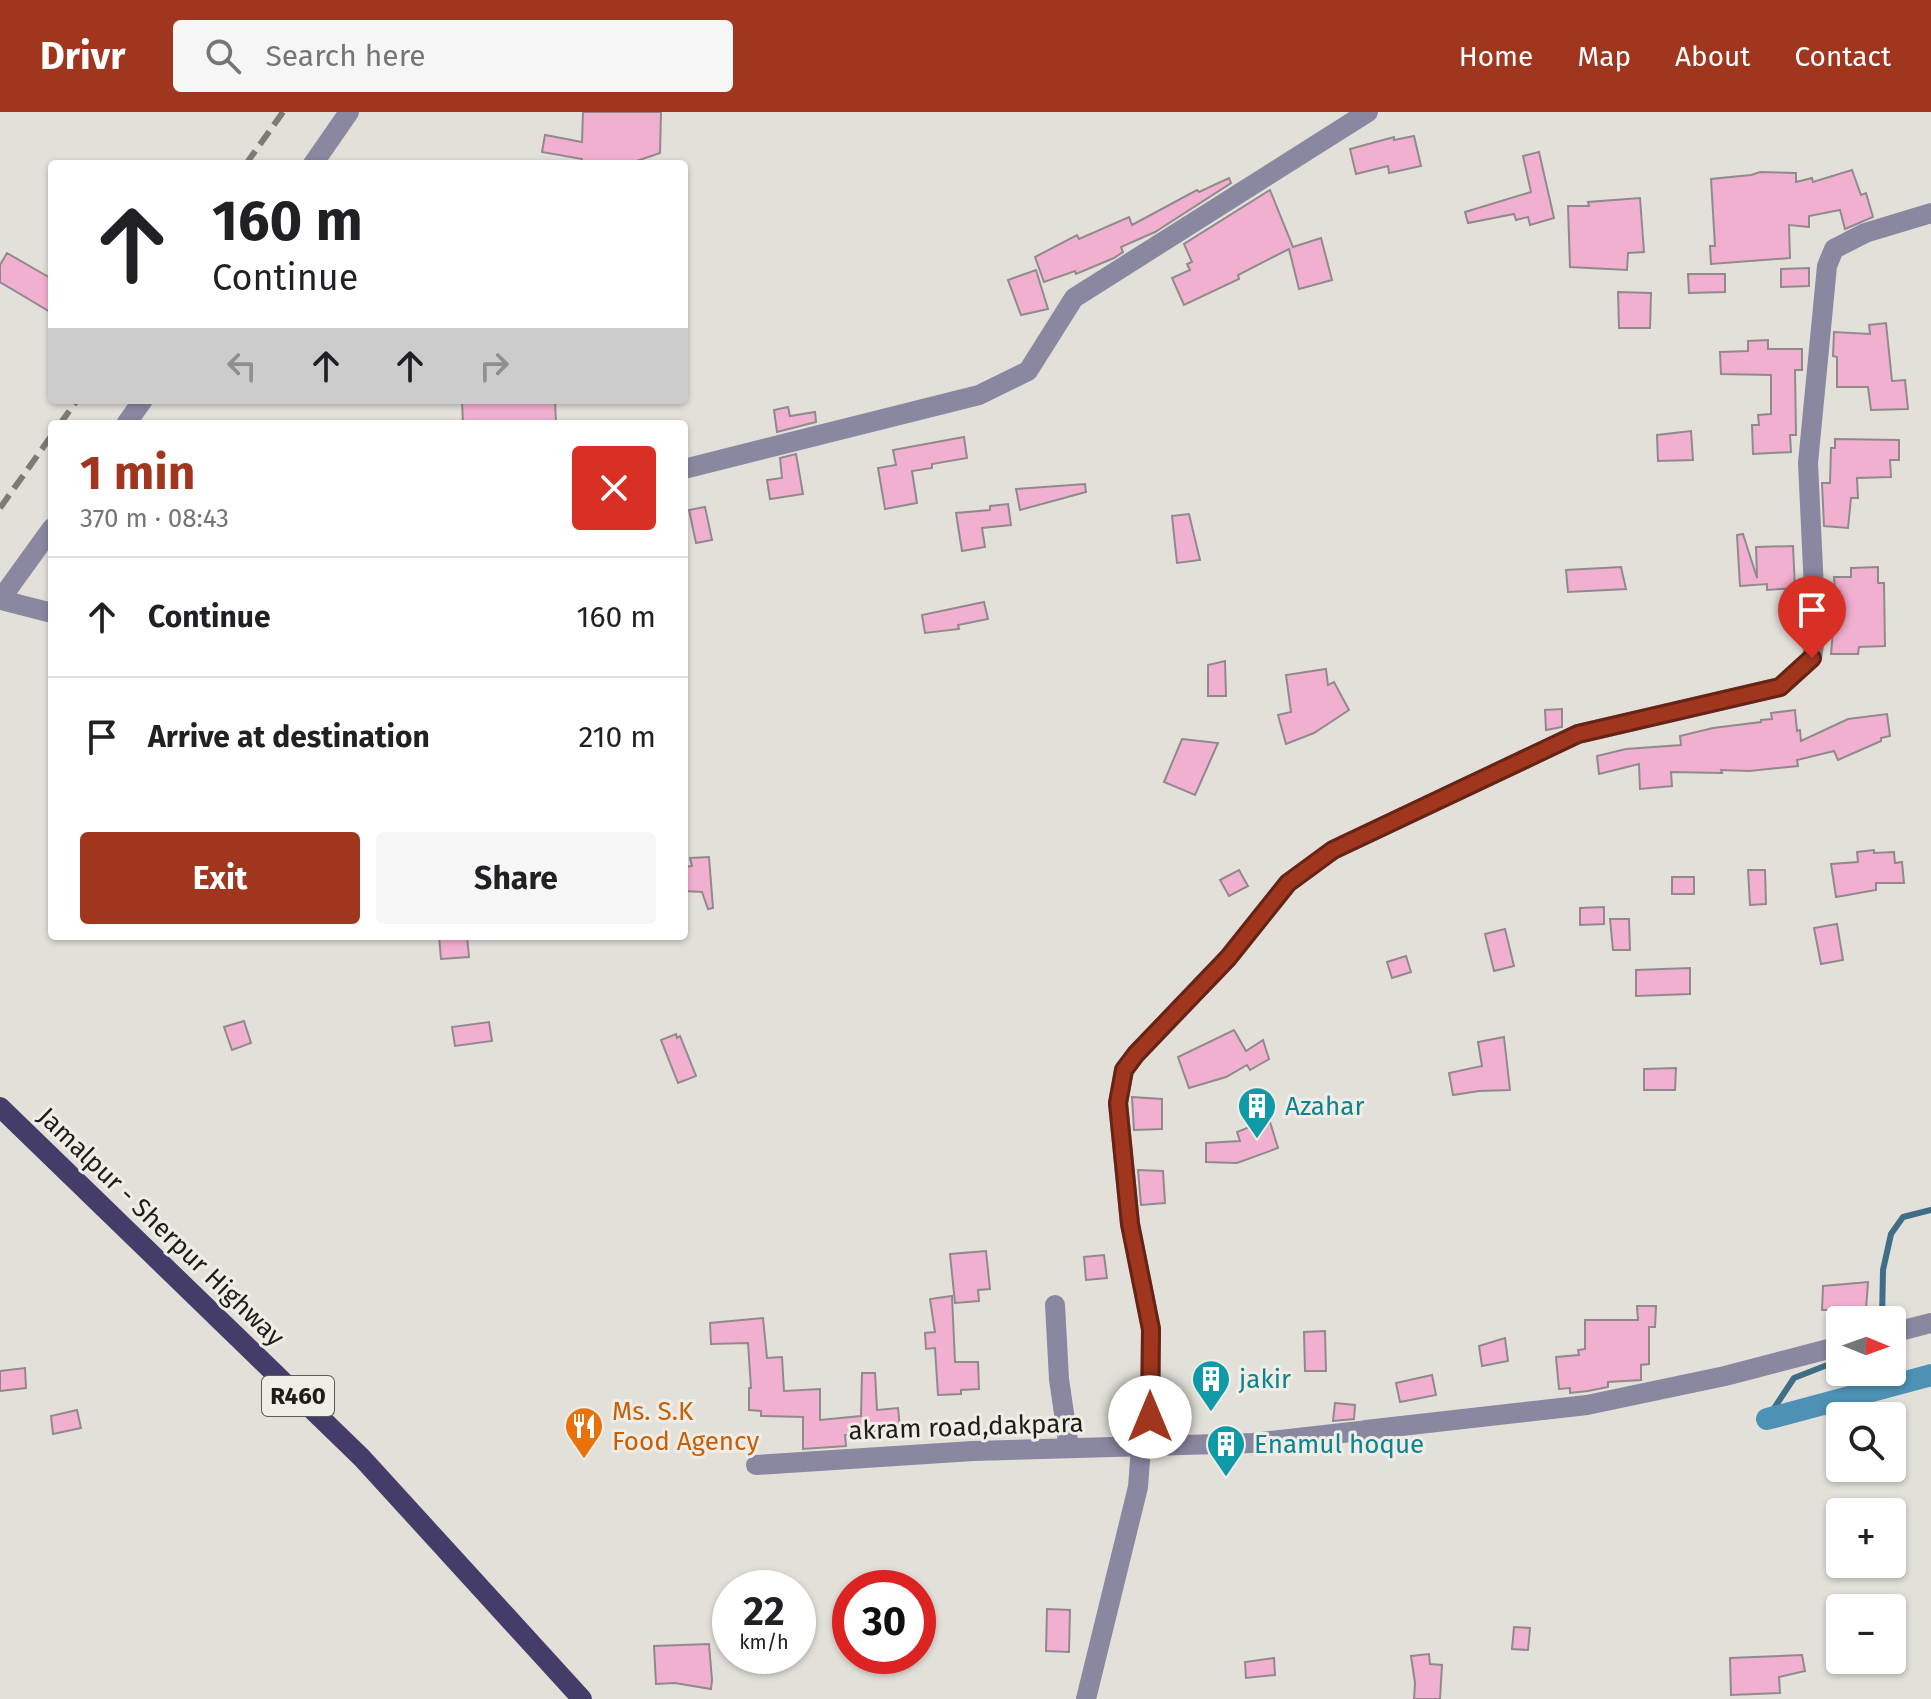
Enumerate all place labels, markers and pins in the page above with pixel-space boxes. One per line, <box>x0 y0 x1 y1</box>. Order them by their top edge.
pin <box>1778 576 1846 658</box>
building icon: Azahar <box>1236 1085 1278 1140</box>
place label: Azahar <box>1285 1091 1364 1122</box>
building icon: jakir <box>1190 1358 1232 1413</box>
place label: jakir <box>1238 1364 1291 1395</box>
place label: Ms. S.K Food Agency <box>612 1396 759 1457</box>
restaurant icon: Ms. S.K Food Agency <box>563 1405 605 1460</box>
building icon: Enamul hoque <box>1205 1423 1247 1478</box>
place label: Enamul hoque <box>1254 1429 1424 1460</box>

